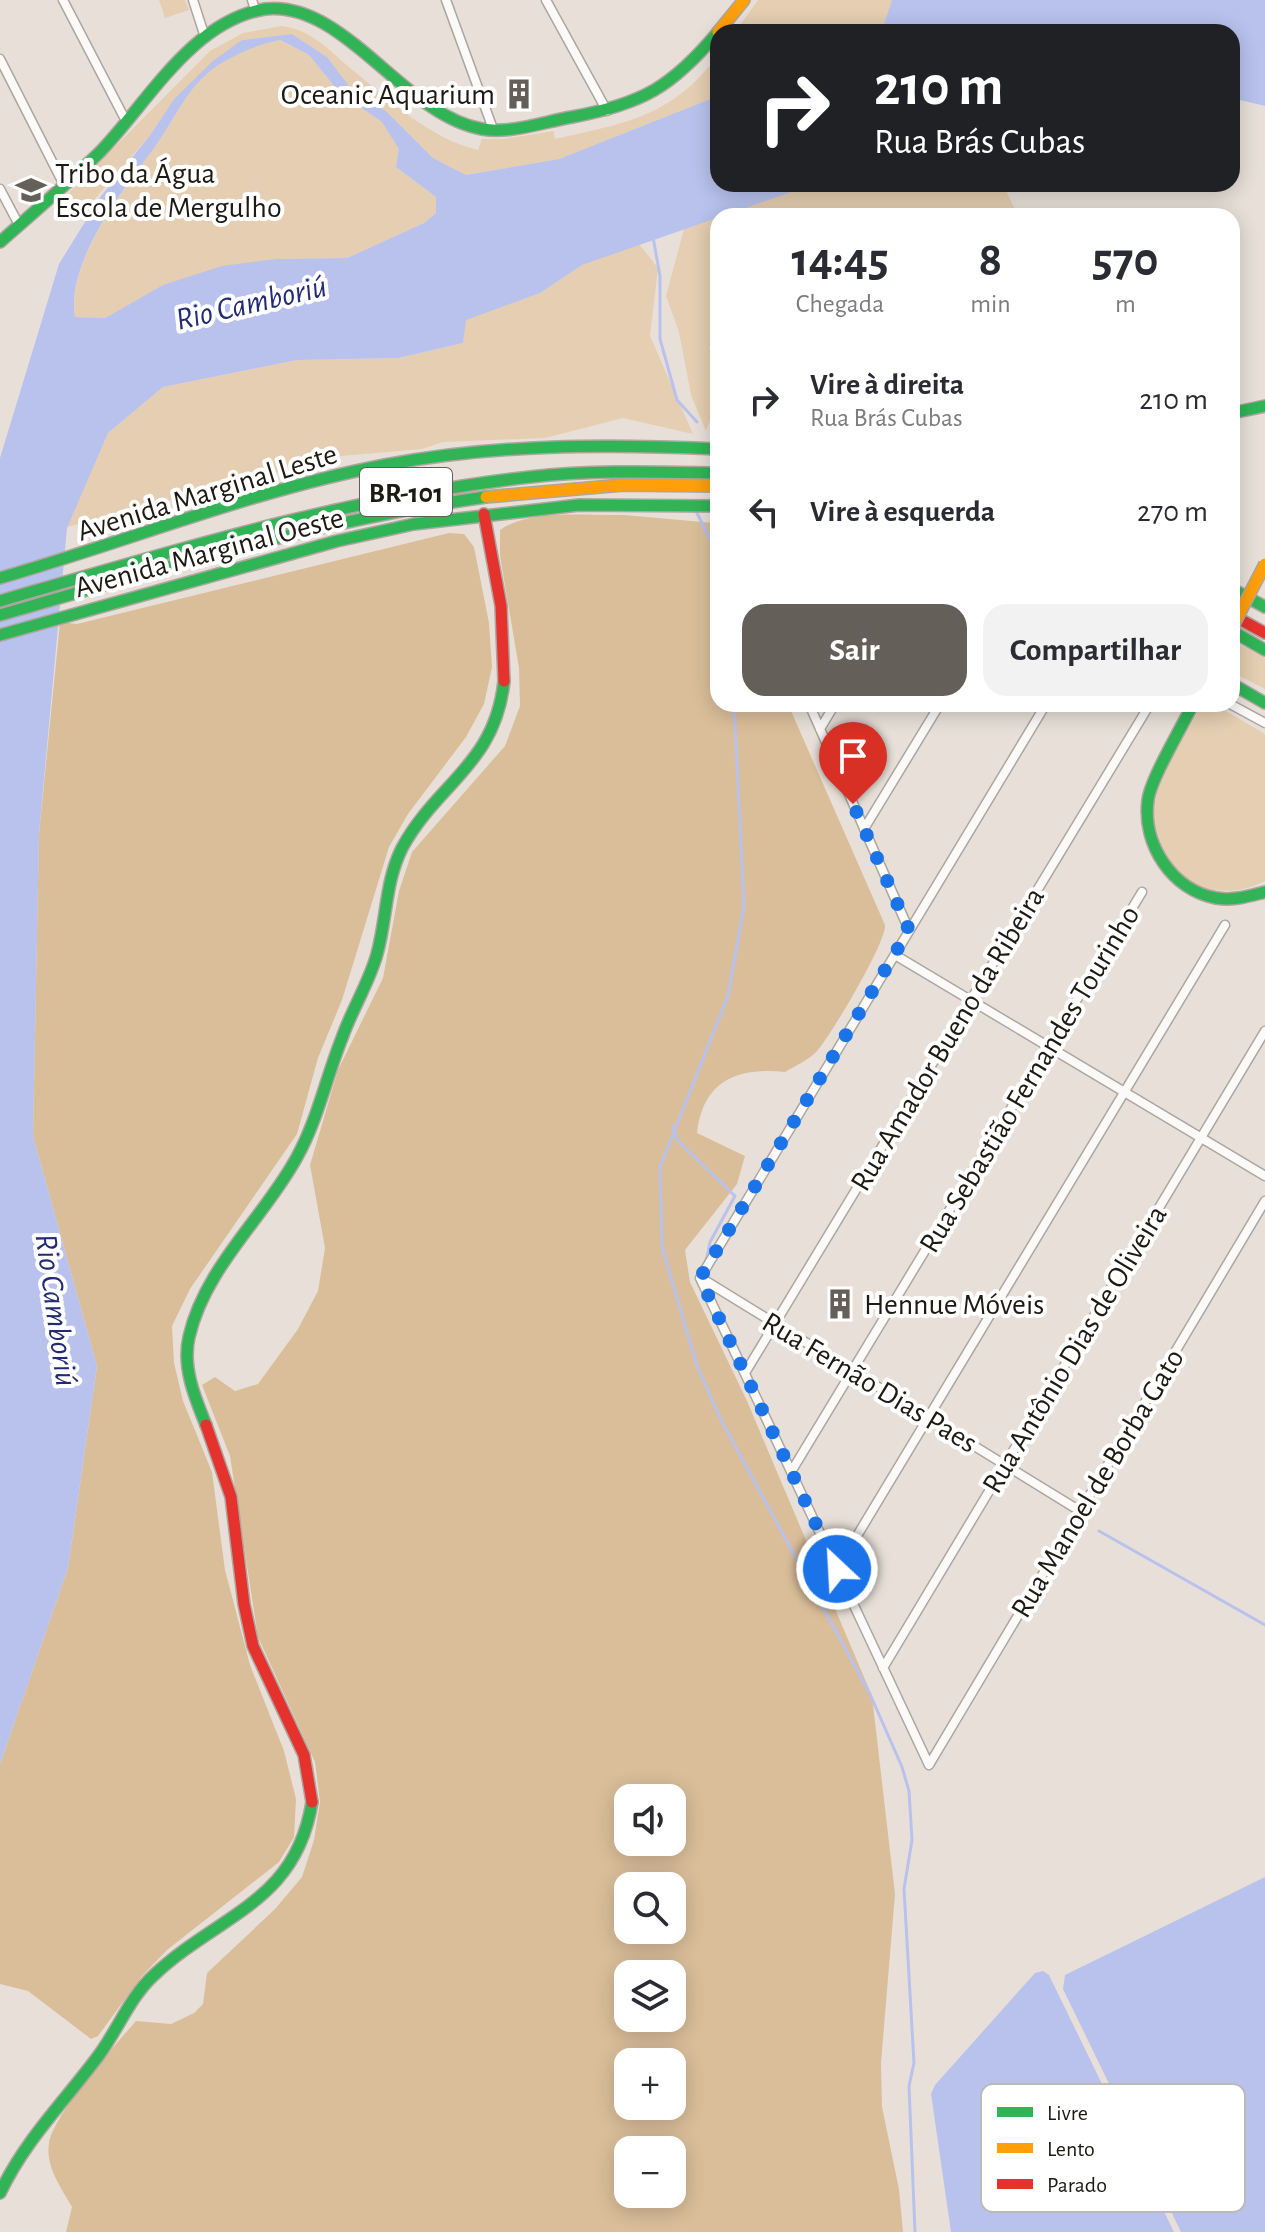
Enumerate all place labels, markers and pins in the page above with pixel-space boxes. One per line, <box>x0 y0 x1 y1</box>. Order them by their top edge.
building icon: Oceanic Aquarium <box>502 77 536 111</box>
place label: Oceanic Aquarium <box>281 80 495 110</box>
place label: Tribo da Água Escola de Mergulho <box>55 157 282 223</box>
school or university icon: Tribo da Água Escola de Mergulho <box>14 173 48 207</box>
pin <box>819 722 887 804</box>
building icon: Hennue Móveis <box>823 1287 857 1321</box>
place label: Hennue Móveis <box>864 1290 1044 1320</box>

